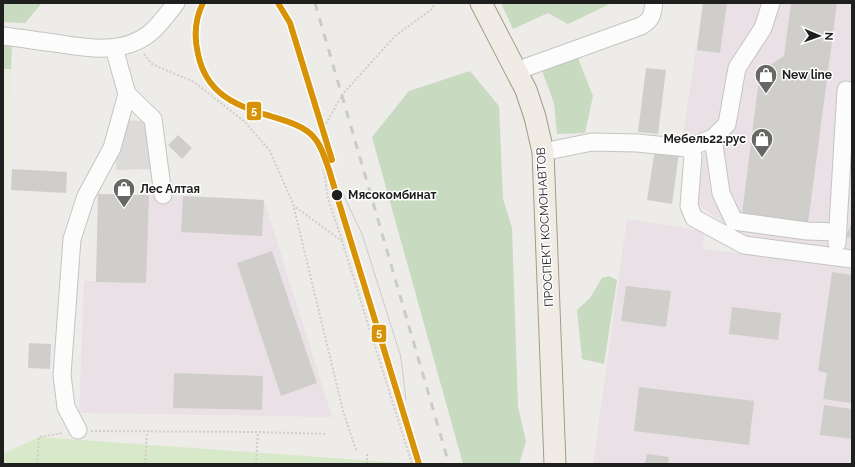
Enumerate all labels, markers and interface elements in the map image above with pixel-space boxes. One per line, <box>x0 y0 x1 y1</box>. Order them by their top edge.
north arrow <box>799 16 839 56</box>
text: N <box>822 32 835 41</box>
shop icon: New line <box>753 62 779 95</box>
place label: New line <box>782 68 832 82</box>
line badge: 5 <box>246 101 262 121</box>
text: 5 <box>251 105 257 118</box>
shop icon: Мебель22.рус <box>749 126 775 159</box>
place label: Мебель22.рус <box>664 132 746 146</box>
street label: ПРОСПЕКТ КОСМОНАВТОВ <box>534 147 556 307</box>
shop icon: Лес Алтая <box>111 176 137 209</box>
place label: Лес Алтая <box>140 182 200 196</box>
marker: Мясокомбинат <box>330 188 344 202</box>
place label: Мясокомбинат <box>348 188 437 202</box>
line badge: 5 <box>371 324 387 343</box>
text: 5 <box>376 327 382 340</box>

